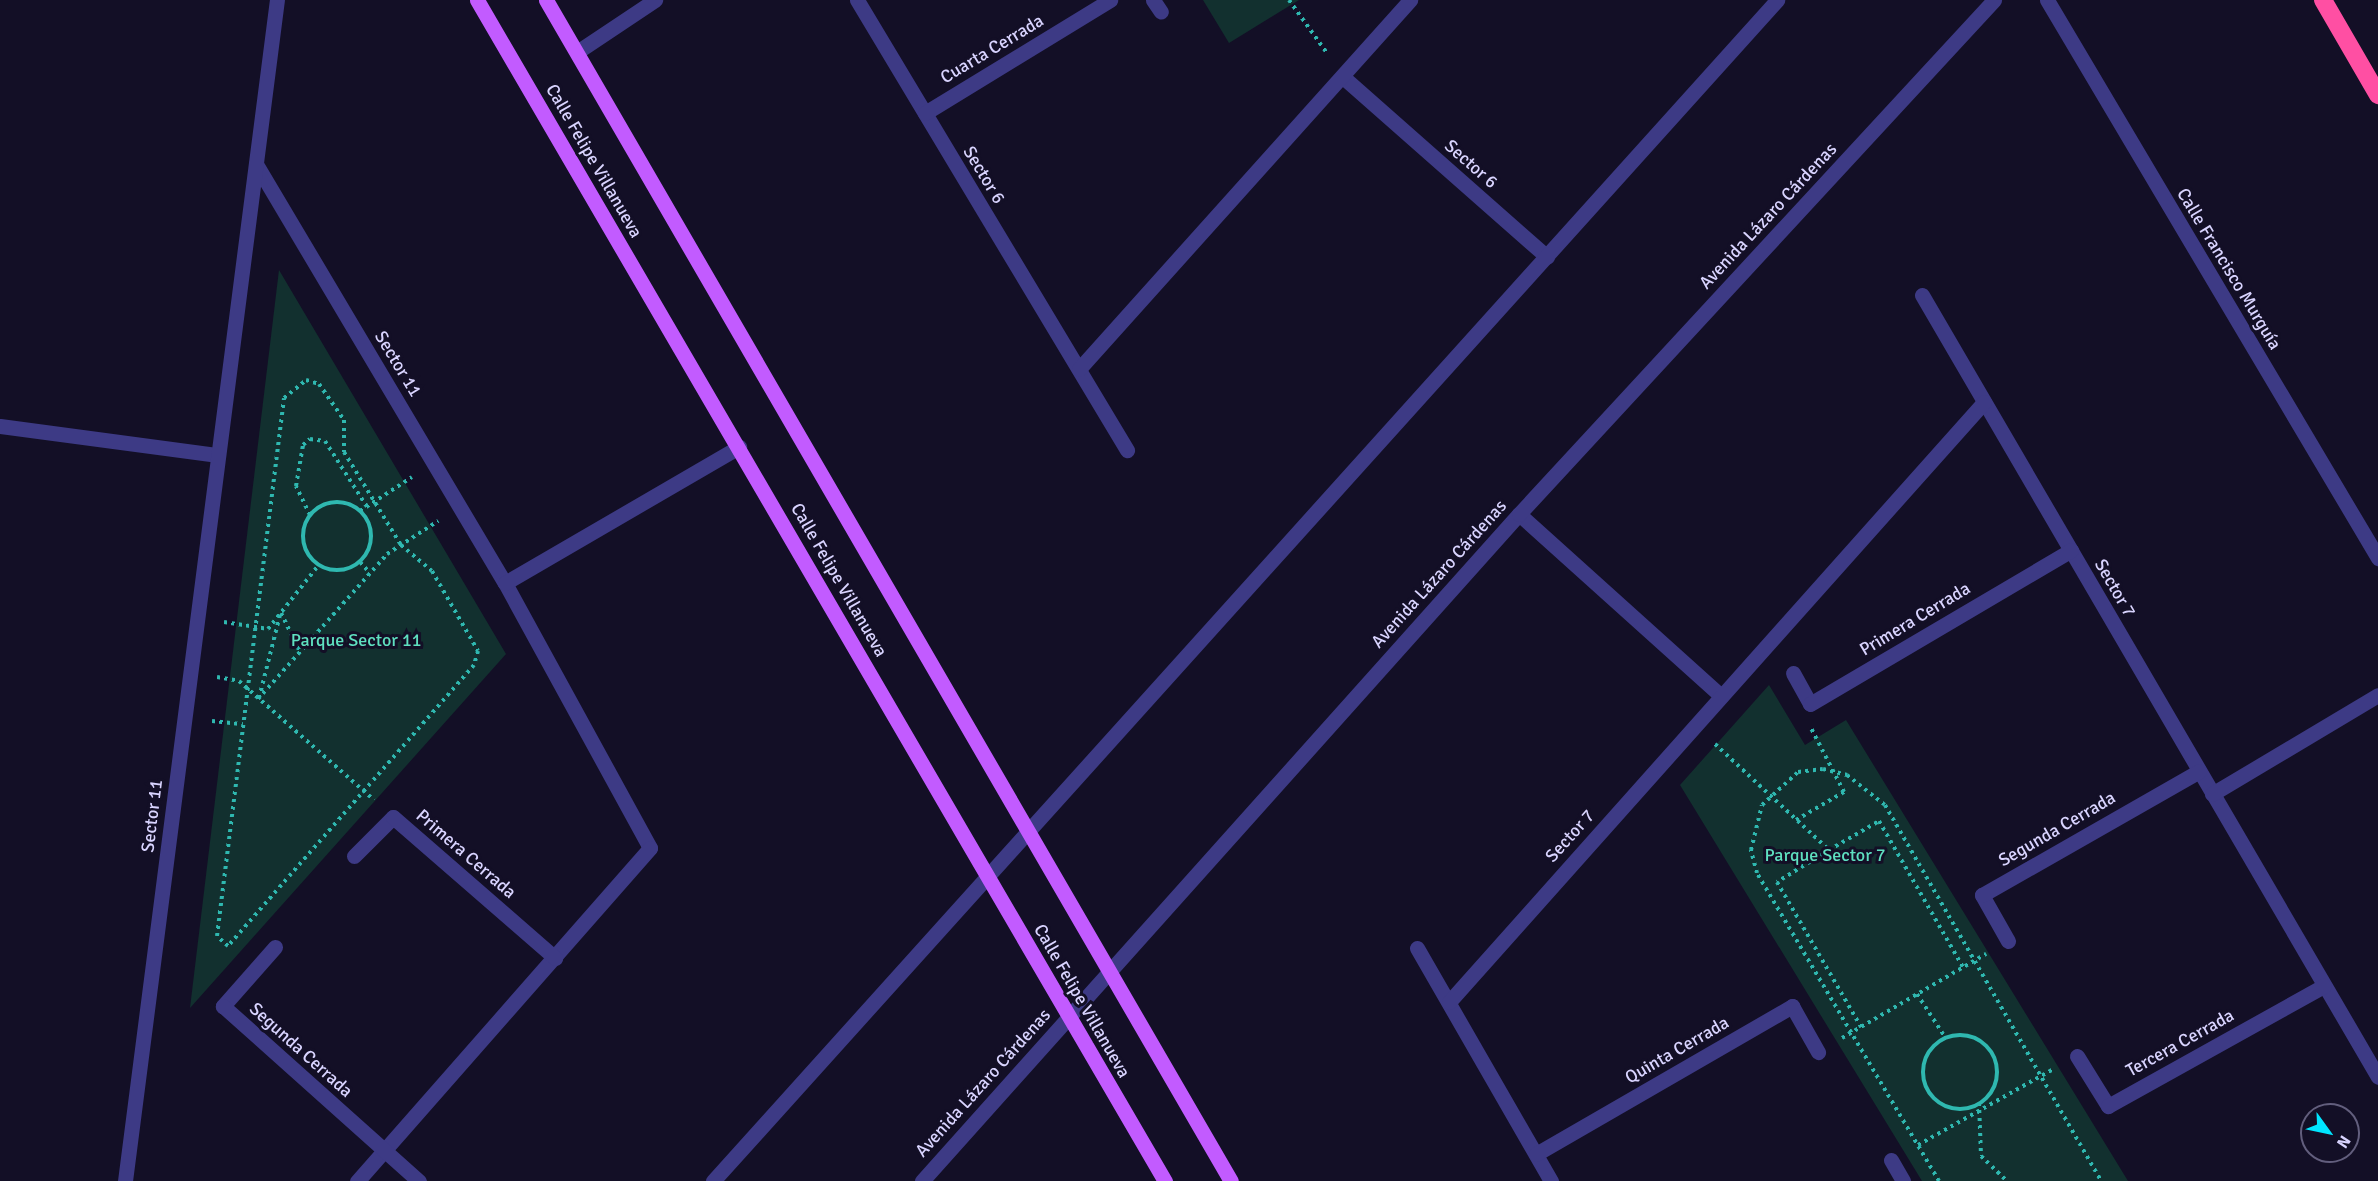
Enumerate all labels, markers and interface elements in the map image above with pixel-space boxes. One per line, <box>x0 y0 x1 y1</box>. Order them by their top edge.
street label: Cuarta Cerrada <box>936 10 1048 88</box>
street label: Calle Felipe Villanueva <box>541 80 647 242</box>
street label: Sector 6 <box>1440 135 1502 193</box>
street label: Avenida Lázaro Cárdenas <box>1695 138 1841 294</box>
street label: Sector 6 <box>958 142 1010 208</box>
street label: Calle Francisco Murguía <box>2172 184 2286 354</box>
street label: Sector 11 <box>370 327 426 401</box>
street label: Avenida Lázaro Cárdenas <box>1367 496 1511 652</box>
street label: Calle Felipe Villanueva <box>786 499 892 661</box>
street label: Sector 7 <box>2090 555 2140 621</box>
street label: Primera Cerrada <box>1856 577 1974 661</box>
park label: Parque Sector 11 <box>291 629 421 651</box>
street label: Sector 11 <box>137 778 167 854</box>
street label: Segunda Cerrada <box>1995 787 2119 871</box>
street label: Primera Cerrada <box>412 805 520 903</box>
street label: Sector 7 <box>1541 805 1599 867</box>
park label: Parque Sector 7 <box>1765 844 1885 866</box>
street label: Calle Felipe Villanueva <box>1029 920 1135 1082</box>
street label: Segunda Cerrada <box>245 998 357 1102</box>
street label: Tercera Cerrada <box>2122 1004 2238 1082</box>
street label: Avenida Lázaro Cárdenas <box>911 1005 1055 1161</box>
street label: Quinta Cerrada <box>1621 1012 1733 1088</box>
north arrow <box>2300 1103 2360 1163</box>
text: N <box>2332 1132 2355 1152</box>

